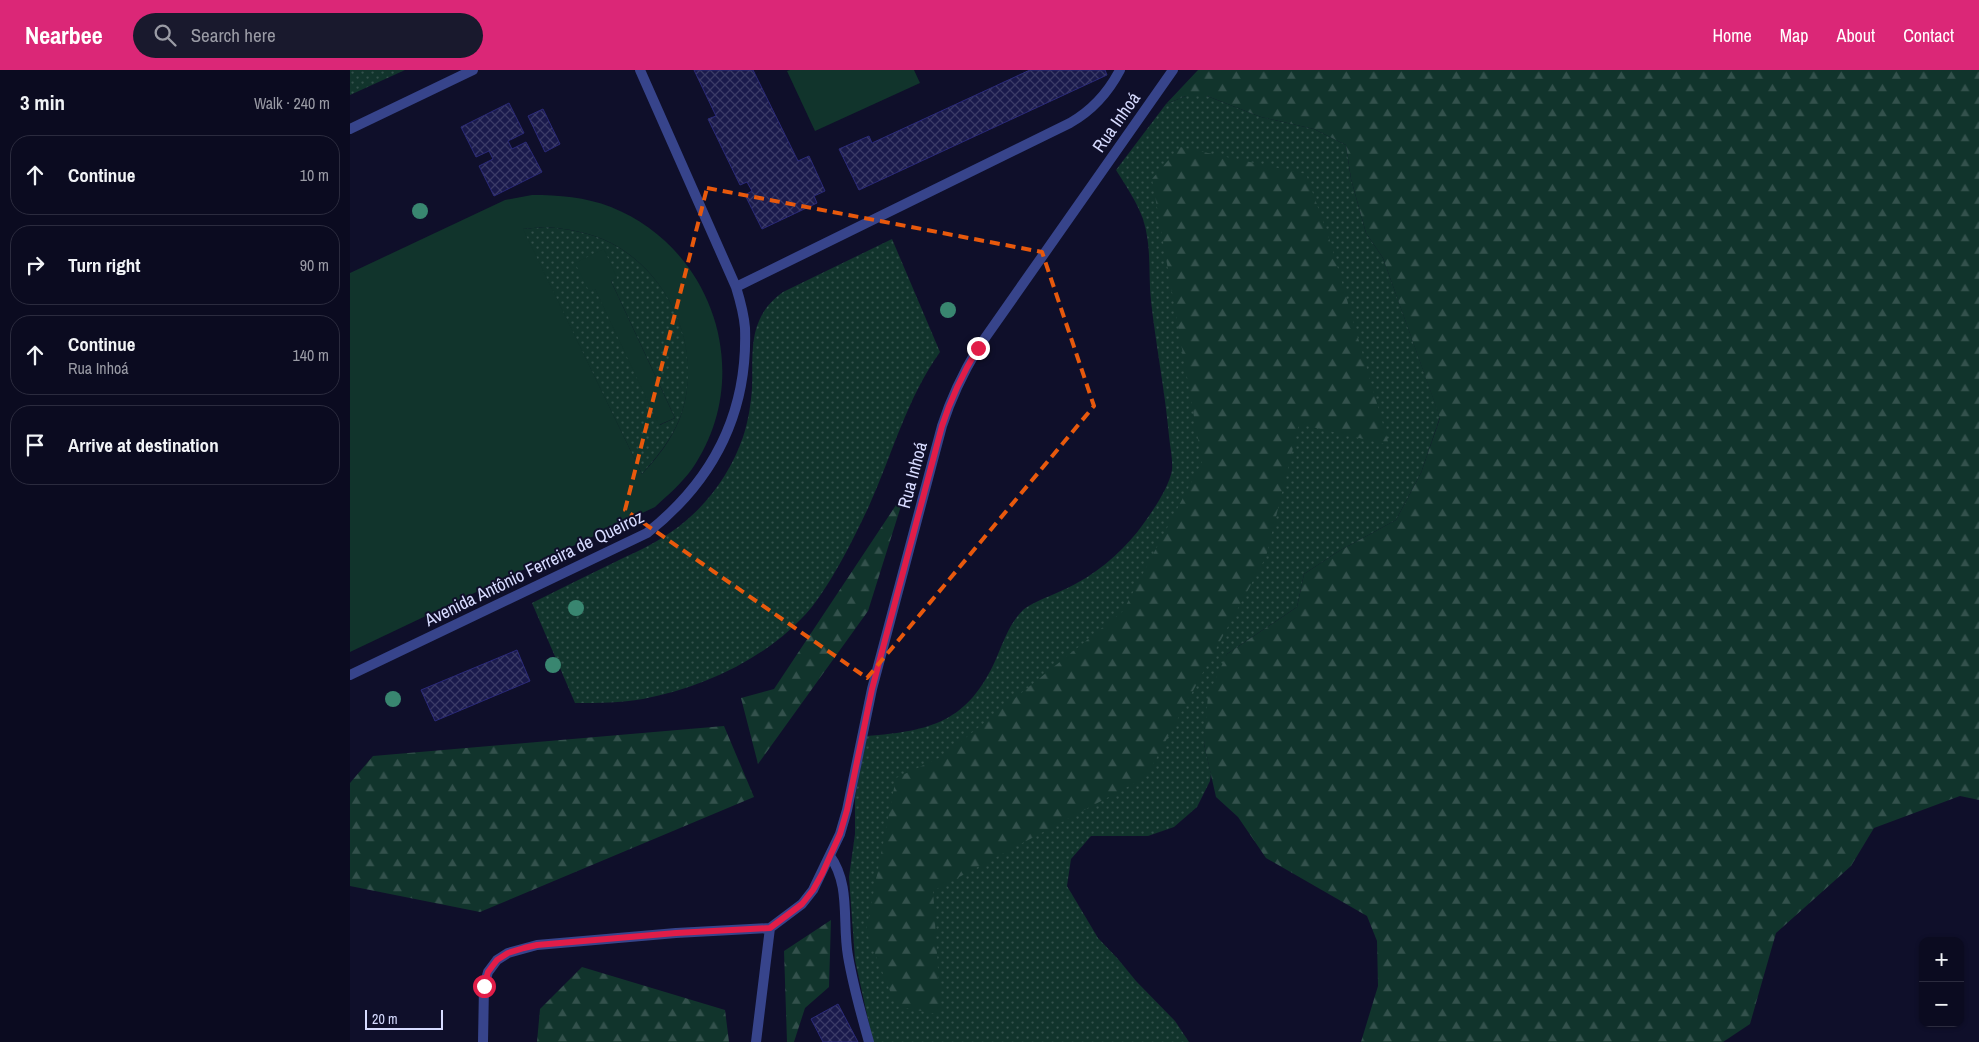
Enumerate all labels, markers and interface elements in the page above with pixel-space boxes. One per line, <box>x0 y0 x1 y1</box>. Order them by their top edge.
search box <box>133 13 483 58</box>
text: Nearbee <box>25 19 103 51</box>
icon: search <box>151 21 179 49</box>
text: Search here <box>191 22 276 48</box>
text: Home <box>1712 23 1752 48</box>
text: Map <box>1780 23 1809 48</box>
text: About <box>1837 23 1875 48</box>
text: Contact <box>1903 23 1954 48</box>
street label: Rua Inhoá <box>1086 87 1146 157</box>
text: 3 min <box>20 88 65 117</box>
text: Walk · 240 m <box>254 92 330 114</box>
icon: ahead <box>21 161 49 189</box>
text: Continue <box>68 162 136 188</box>
text: 10 m <box>300 164 329 186</box>
icon: right <box>21 251 49 279</box>
text: Turn right <box>68 252 140 278</box>
text: 90 m <box>300 254 329 276</box>
text: Continue <box>68 331 136 357</box>
route end <box>967 337 990 360</box>
icon: ahead <box>21 341 49 369</box>
text: 140 m <box>293 344 329 366</box>
text: Rua Inhoá <box>68 357 129 379</box>
icon: arrive <box>21 431 49 459</box>
text: Arrive at destination <box>68 432 219 458</box>
street label: Rua Inhoá <box>891 439 933 511</box>
street label: Avenida Antônio Ferreira de Queiroz <box>419 504 648 633</box>
map controls <box>1919 937 1964 1027</box>
button: + <box>1919 937 1964 982</box>
route start <box>473 975 496 998</box>
button: − <box>1919 982 1964 1027</box>
scale bar <box>365 1007 442 1030</box>
text: 20 m <box>372 1010 398 1028</box>

